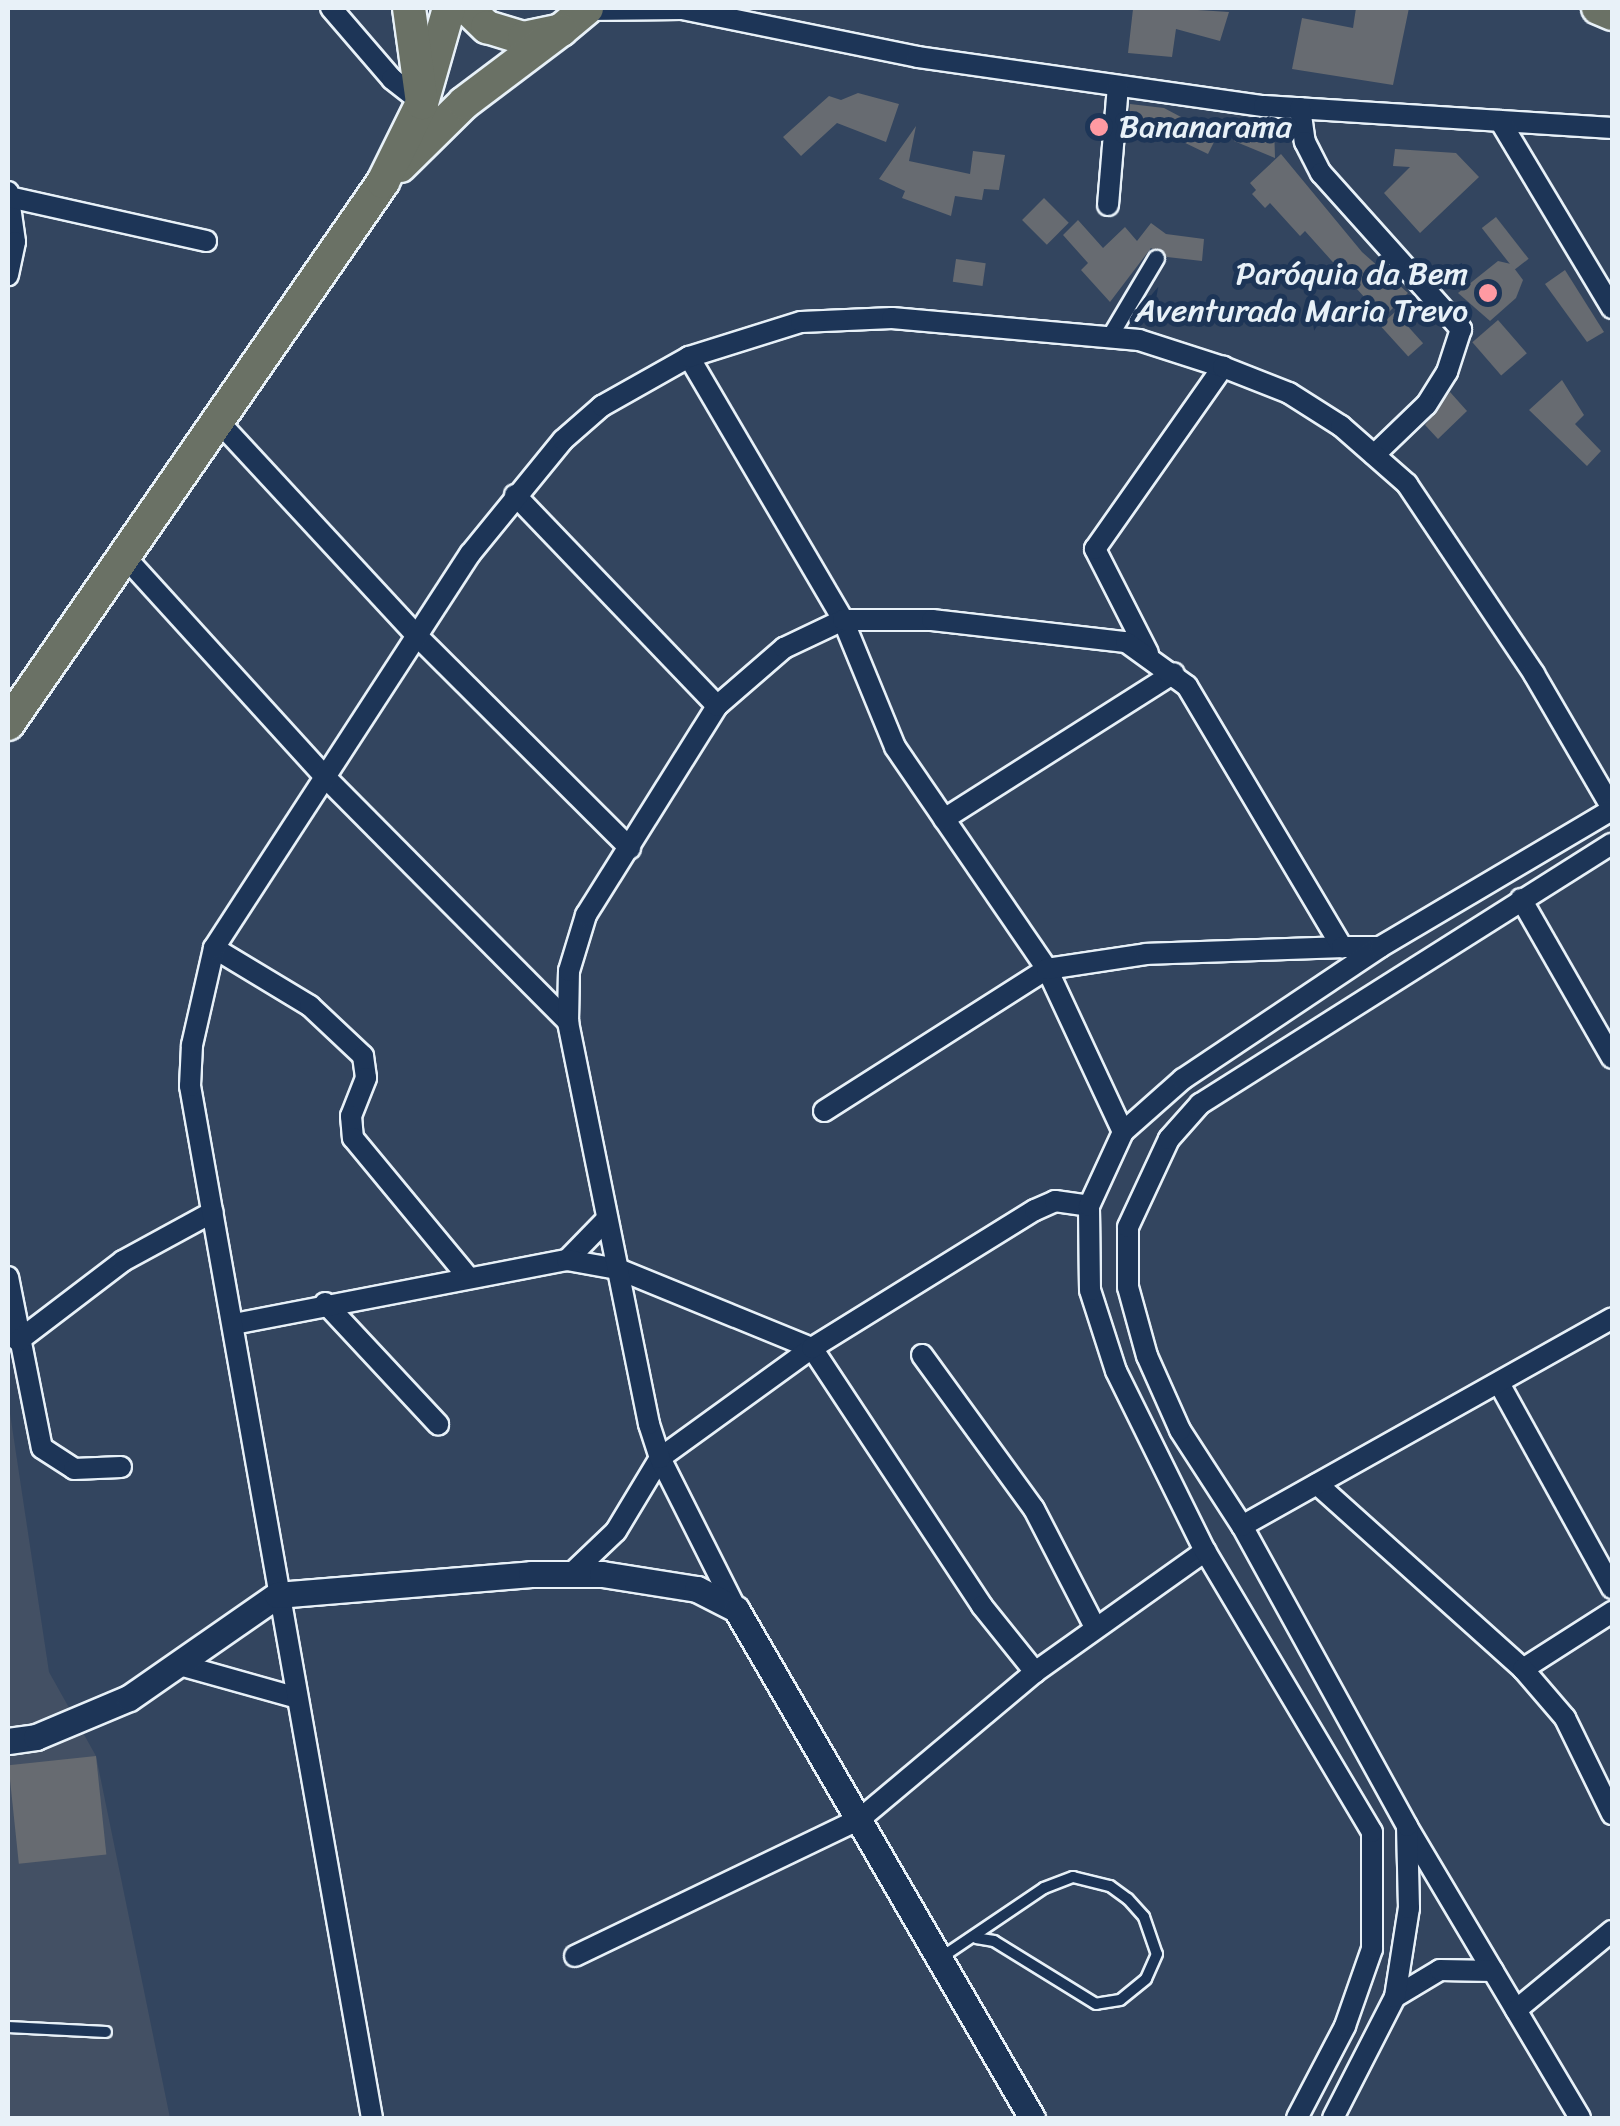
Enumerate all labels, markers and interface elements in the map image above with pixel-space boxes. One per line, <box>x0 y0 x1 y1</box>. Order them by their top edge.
place label: Bananarama <box>1119 108 1292 146</box>
marker: Bananarama <box>1088 116 1110 138</box>
place label: Paróquia da Bem Aventurada Maria Trevo <box>1134 256 1468 331</box>
marker: Paróquia da Bem Aventurada Maria Trevo <box>1477 282 1499 304</box>

